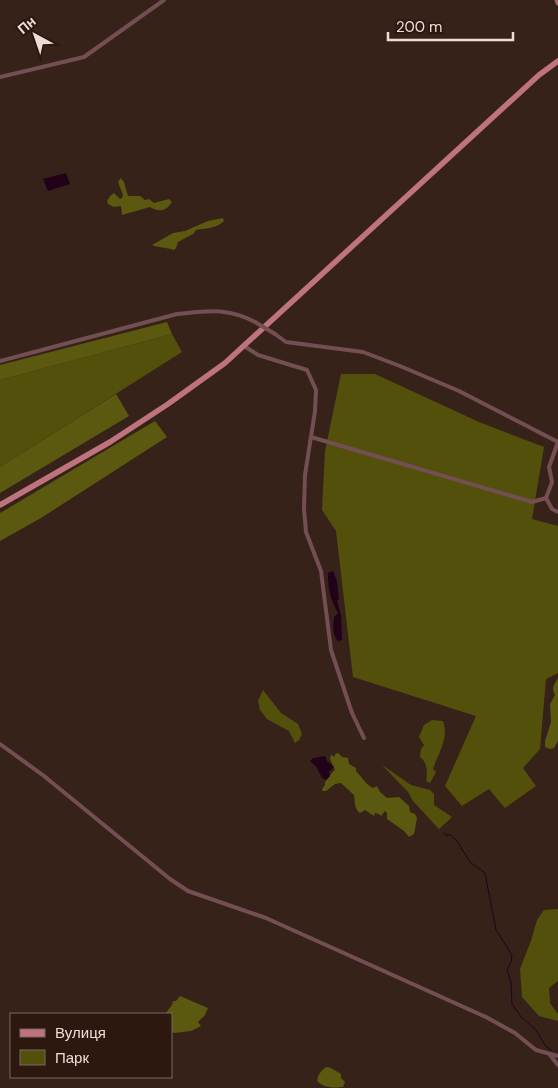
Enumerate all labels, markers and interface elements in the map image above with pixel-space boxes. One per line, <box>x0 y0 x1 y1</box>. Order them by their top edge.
north arrow <box>10 10 60 60</box>
scale bar <box>388 10 513 42</box>
text: Пн <box>14 12 40 38</box>
text: 200 m <box>396 17 442 37</box>
legend <box>10 1013 172 1078</box>
text: Вулиця <box>55 1023 106 1043</box>
text: Парк <box>55 1048 89 1068</box>

